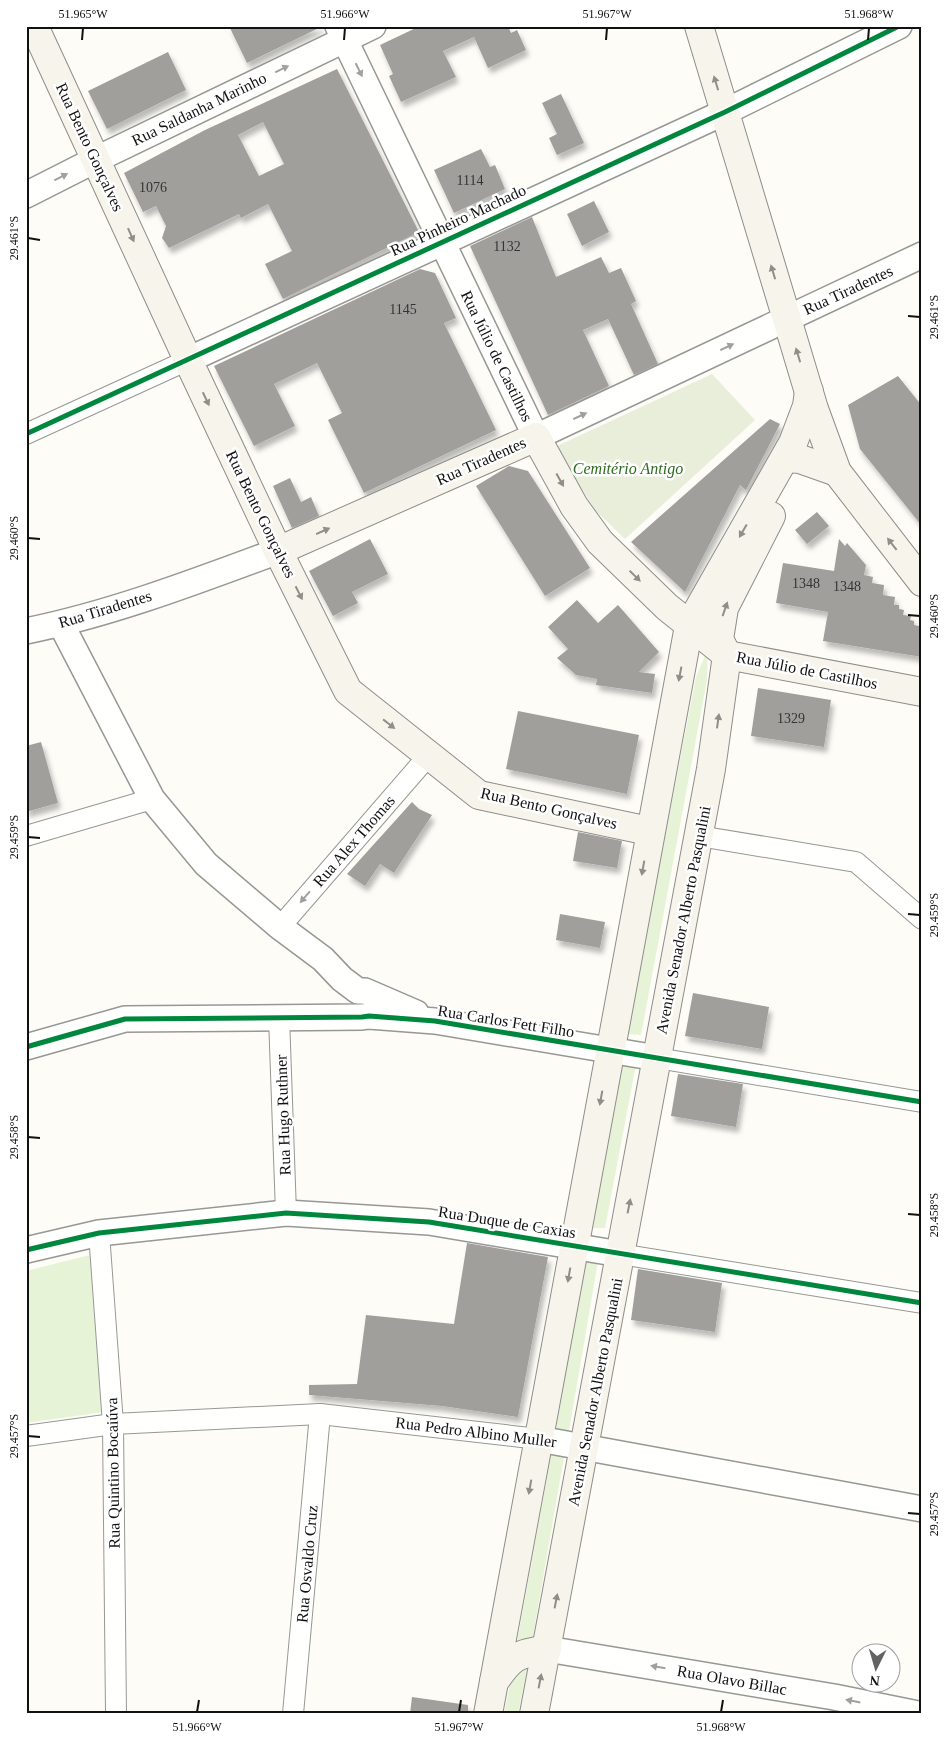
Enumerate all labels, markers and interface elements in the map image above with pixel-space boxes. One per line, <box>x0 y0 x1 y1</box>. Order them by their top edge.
text: 51.965°W <box>58 7 108 21</box>
text: 51.966°W <box>320 7 370 21</box>
text: 51.967°W <box>582 7 632 21</box>
text: 51.968°W <box>844 7 894 21</box>
one-way arrow <box>355 63 363 77</box>
one-way arrow <box>275 65 289 73</box>
street label: Rua Saldanha Marinho <box>129 69 269 149</box>
one-way arrow <box>711 75 719 90</box>
street label: Rua Bento Gonçalves <box>52 80 127 214</box>
one-way arrow <box>54 173 69 181</box>
house number: 1114 <box>457 173 483 188</box>
house number: 1076 <box>139 180 167 195</box>
street label: Rua Pinheiro Machado <box>388 181 528 259</box>
text: 29.461°S <box>7 216 21 260</box>
one-way arrow <box>128 228 136 242</box>
house number: 1132 <box>493 239 521 254</box>
street label: Rua Tiradentes <box>801 262 895 318</box>
one-way arrow <box>769 264 777 279</box>
street label: Rua Júlio de Castilhos <box>458 288 536 424</box>
text: 29.461°S <box>927 295 941 339</box>
house number: 1145 <box>389 302 417 317</box>
one-way arrow <box>720 343 734 351</box>
one-way arrow <box>794 347 802 362</box>
one-way arrow <box>202 392 210 406</box>
one-way arrow <box>573 412 587 420</box>
street label: Rua Tiradentes <box>433 434 529 488</box>
street label: Rua Bento Gonçalves <box>222 448 299 581</box>
park label: Cemitério Antigo <box>573 460 683 478</box>
one-way arrow <box>556 473 564 487</box>
text: 29.460°S <box>7 516 21 560</box>
one-way arrow <box>738 524 747 537</box>
one-way arrow <box>316 527 330 535</box>
one-way arrow <box>886 538 897 551</box>
one-way arrow <box>629 570 641 582</box>
house number: 1348 <box>792 576 820 591</box>
house number: 1348 <box>833 579 861 594</box>
one-way arrow <box>295 585 303 600</box>
street label: Rua Tiradentes <box>56 587 154 631</box>
text: 29.460°S <box>927 594 941 638</box>
one-way arrow <box>721 601 729 616</box>
street label: Rua Júlio de Castilhos <box>735 648 879 692</box>
one-way arrow <box>676 667 684 682</box>
house number: 1329 <box>777 711 805 726</box>
one-way arrow <box>714 713 722 729</box>
one-way arrow <box>383 718 396 729</box>
street label: Rua Bento Gonçalves <box>479 784 619 833</box>
street label: Rua Alex Thomas <box>310 792 398 890</box>
street label: Avenida Senador Alberto Pasqualini <box>653 804 715 1036</box>
text: 29.459°S <box>7 815 21 859</box>
one-way arrow <box>638 860 646 876</box>
one-way arrow <box>299 891 311 903</box>
text: 29.459°S <box>927 893 941 937</box>
street label: Rua Carlos Fett Filho <box>436 1002 576 1040</box>
street label: Rua Hugo Ruthner <box>272 1054 295 1176</box>
one-way arrow <box>596 1090 604 1106</box>
text: 29.458°S <box>7 1115 21 1159</box>
text: 29.458°S <box>927 1193 941 1237</box>
one-way arrow <box>626 1197 634 1213</box>
street label: Rua Duque de Caxias <box>437 1203 577 1242</box>
one-way arrow <box>564 1267 572 1283</box>
street label: Avenida Senador Alberto Pasqualini <box>565 1276 627 1508</box>
street label: Rua Quintino Bocaiúva <box>103 1397 123 1549</box>
text: 29.457°S <box>7 1414 21 1458</box>
street label: Rua Pedro Albino Muller <box>394 1414 558 1450</box>
one-way arrow <box>525 1479 533 1495</box>
text: 29.457°S <box>927 1492 941 1536</box>
street label: Rua Osvaldo Cruz <box>293 1504 321 1624</box>
one-way arrow <box>552 1592 560 1608</box>
north arrow <box>850 1642 900 1692</box>
street label: Rua Olavo Billac <box>676 1662 788 1698</box>
one-way arrow <box>650 1663 666 1671</box>
one-way arrow <box>537 1673 545 1689</box>
text: N <box>869 1673 881 1688</box>
one-way arrow <box>844 1696 860 1704</box>
text: 51.966°W <box>172 1720 222 1734</box>
text: 51.967°W <box>434 1720 484 1734</box>
text: 51.968°W <box>696 1720 746 1734</box>

